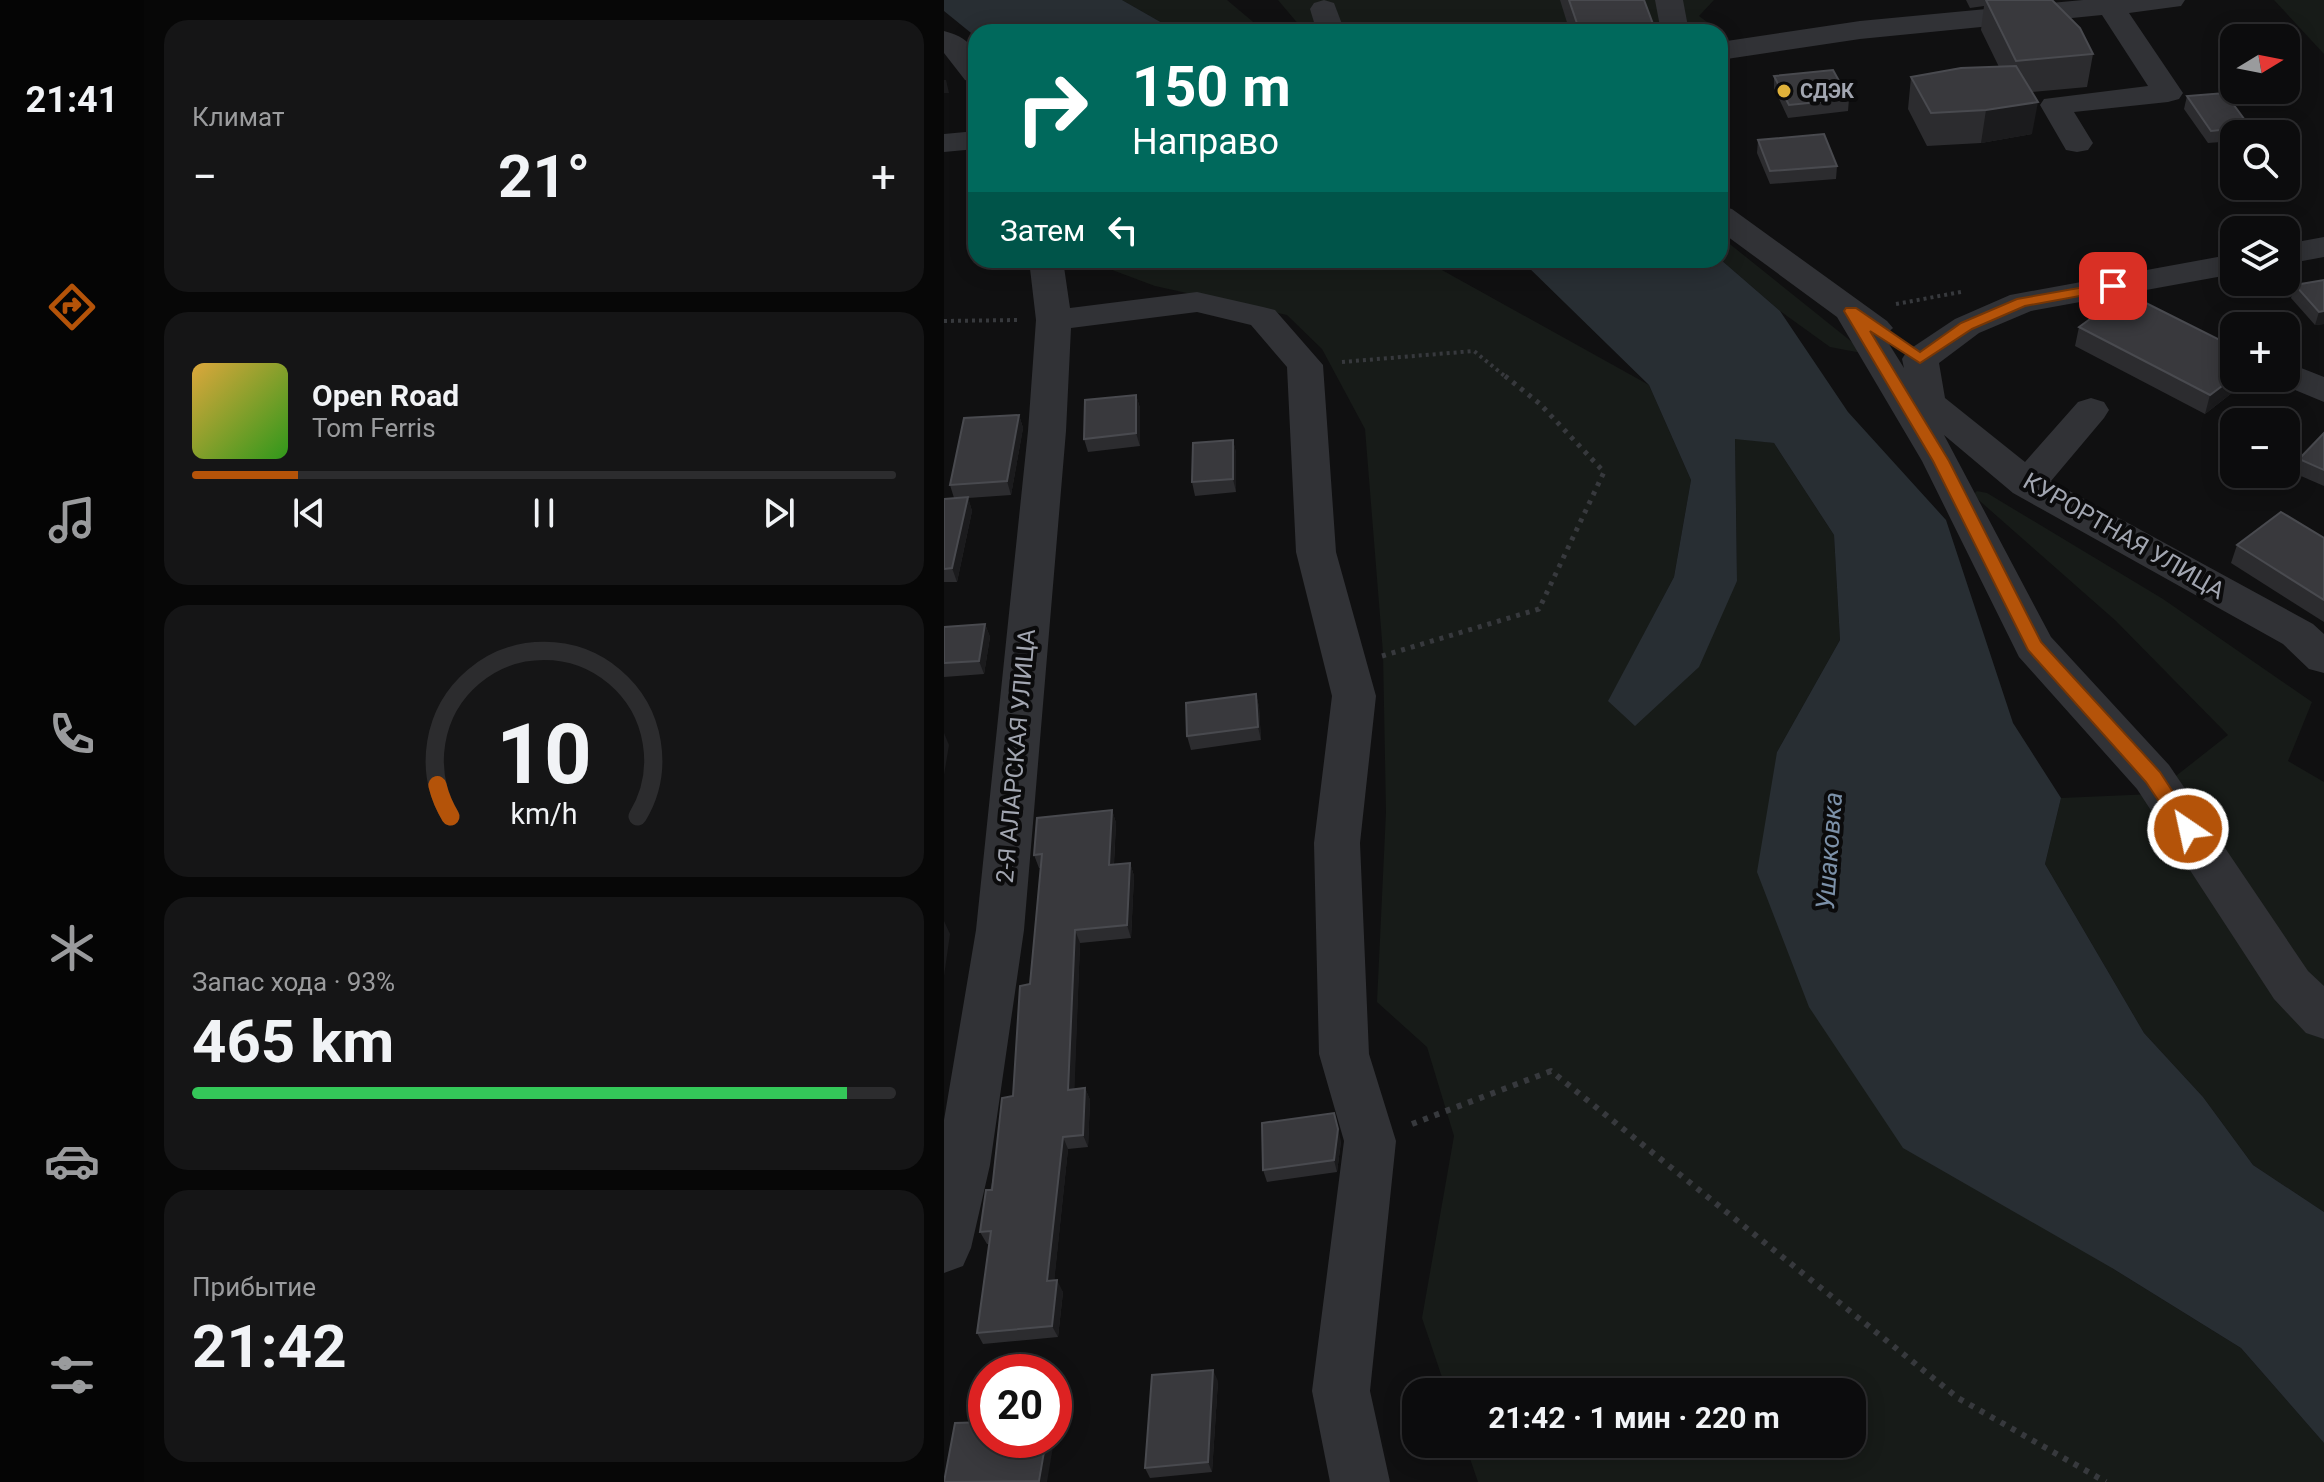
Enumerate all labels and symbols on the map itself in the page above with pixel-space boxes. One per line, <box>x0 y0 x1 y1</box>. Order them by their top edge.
north arrow <box>2220 24 2300 104</box>
place label: СДЭК <box>1800 79 1855 103</box>
marker: СДЭК <box>1775 82 1793 100</box>
pin <box>2079 252 2147 320</box>
street label: КУРОРТНАЯ УЛИЦА <box>2018 467 2230 605</box>
street label: 2-Я АЛАРСКАЯ УЛИЦА <box>991 627 1041 884</box>
position arrow <box>2146 787 2230 871</box>
water label: Ушаковка <box>1810 791 1848 911</box>
speed limit sign: 20 <box>968 1354 1072 1458</box>

